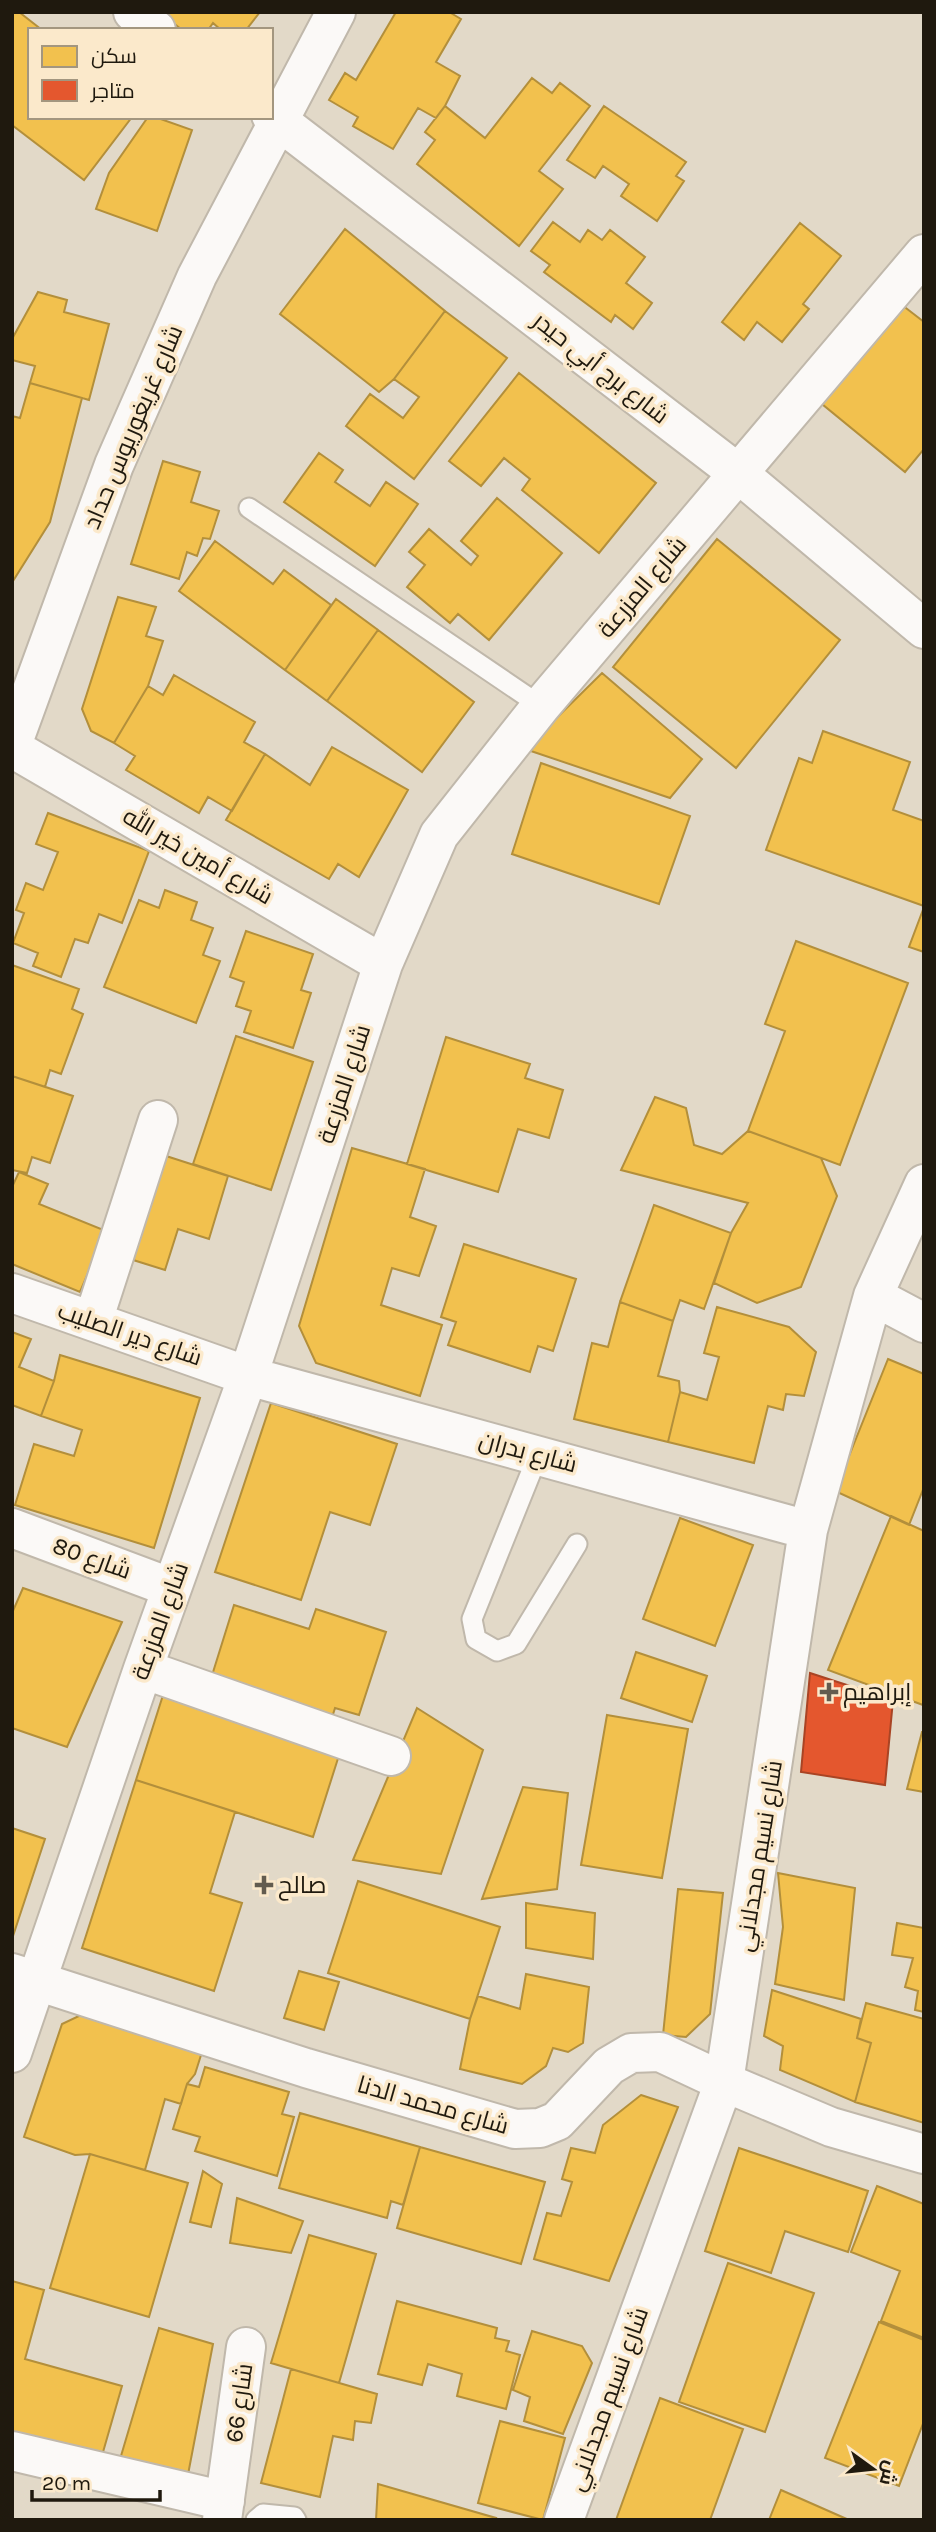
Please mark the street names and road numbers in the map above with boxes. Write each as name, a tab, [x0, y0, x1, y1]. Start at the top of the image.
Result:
street label: شارع برج أبي حيدر	[523, 303, 676, 434]
street label: شارع غريغوريوس حداد	[77, 321, 190, 534]
street label: شارع المزرعة	[592, 531, 694, 644]
street label: شارع أمين خير الله	[117, 800, 279, 912]
street label: شارع المزرعة	[312, 1021, 378, 1147]
street label: شارع دير الصليب	[54, 1296, 206, 1374]
street label: شارع بدران	[475, 1426, 580, 1480]
street label: شارع 80	[48, 1531, 135, 1587]
street label: شارع المزرعة	[126, 1558, 196, 1684]
street label: شارع نسيم مجدلاني	[730, 1758, 793, 1955]
street label: شارع محمد الدنا	[354, 2070, 512, 2142]
street label: شارع نسيم مجدلاني	[562, 2303, 659, 2496]
street label: شارع 66	[220, 2362, 260, 2445]

